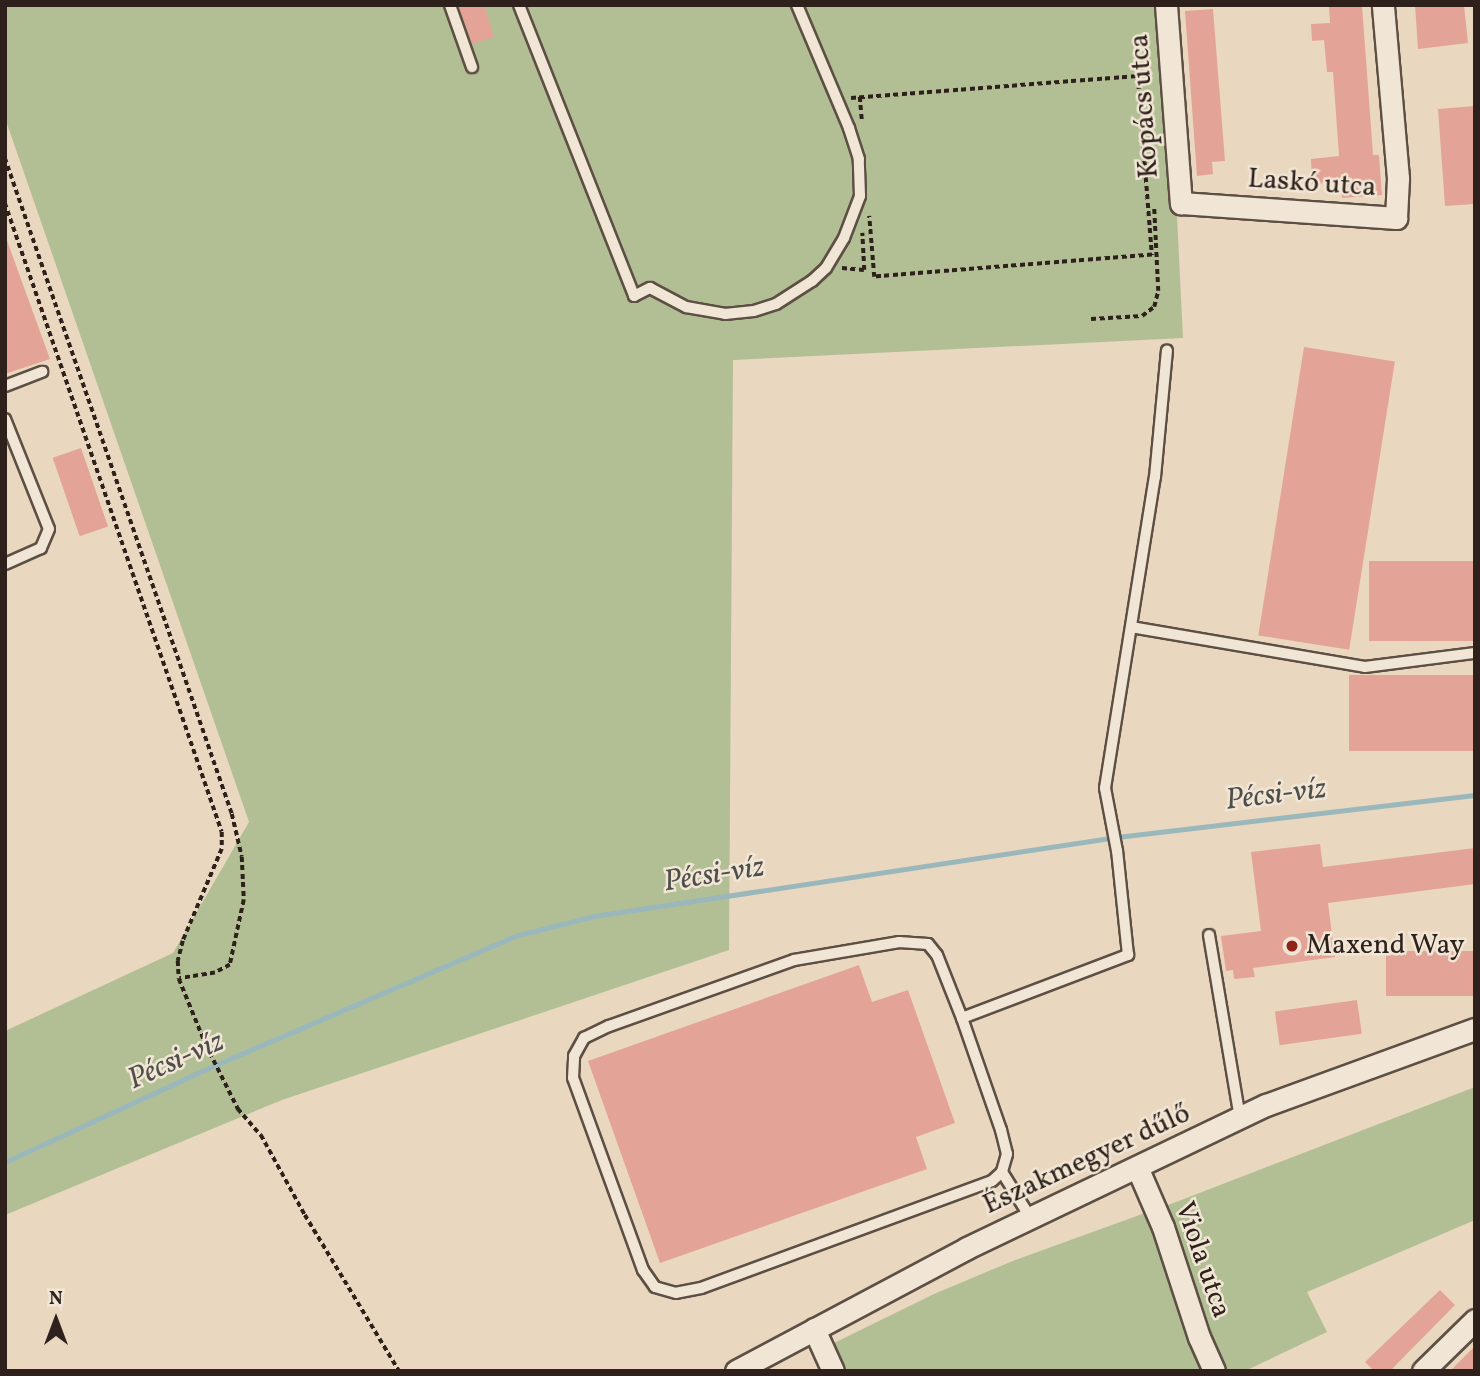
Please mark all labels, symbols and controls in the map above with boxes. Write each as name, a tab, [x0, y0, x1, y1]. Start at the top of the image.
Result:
street label: Kopács utca	[1123, 33, 1167, 179]
street label: Laskó utca	[1247, 163, 1377, 205]
water label: Pécsi-víz	[1224, 771, 1328, 819]
water label: Pécsi-víz	[661, 849, 767, 901]
place label: Maxend Way	[1306, 929, 1466, 963]
marker: Maxend Way	[1284, 938, 1300, 954]
water label: Pécsi-víz	[122, 1024, 230, 1098]
street label: Északmegyer dűlő	[978, 1097, 1196, 1223]
street label: Viola utca	[1166, 1198, 1238, 1322]
north arrow	[21, 1285, 91, 1355]
text: N	[49, 1286, 63, 1312]

